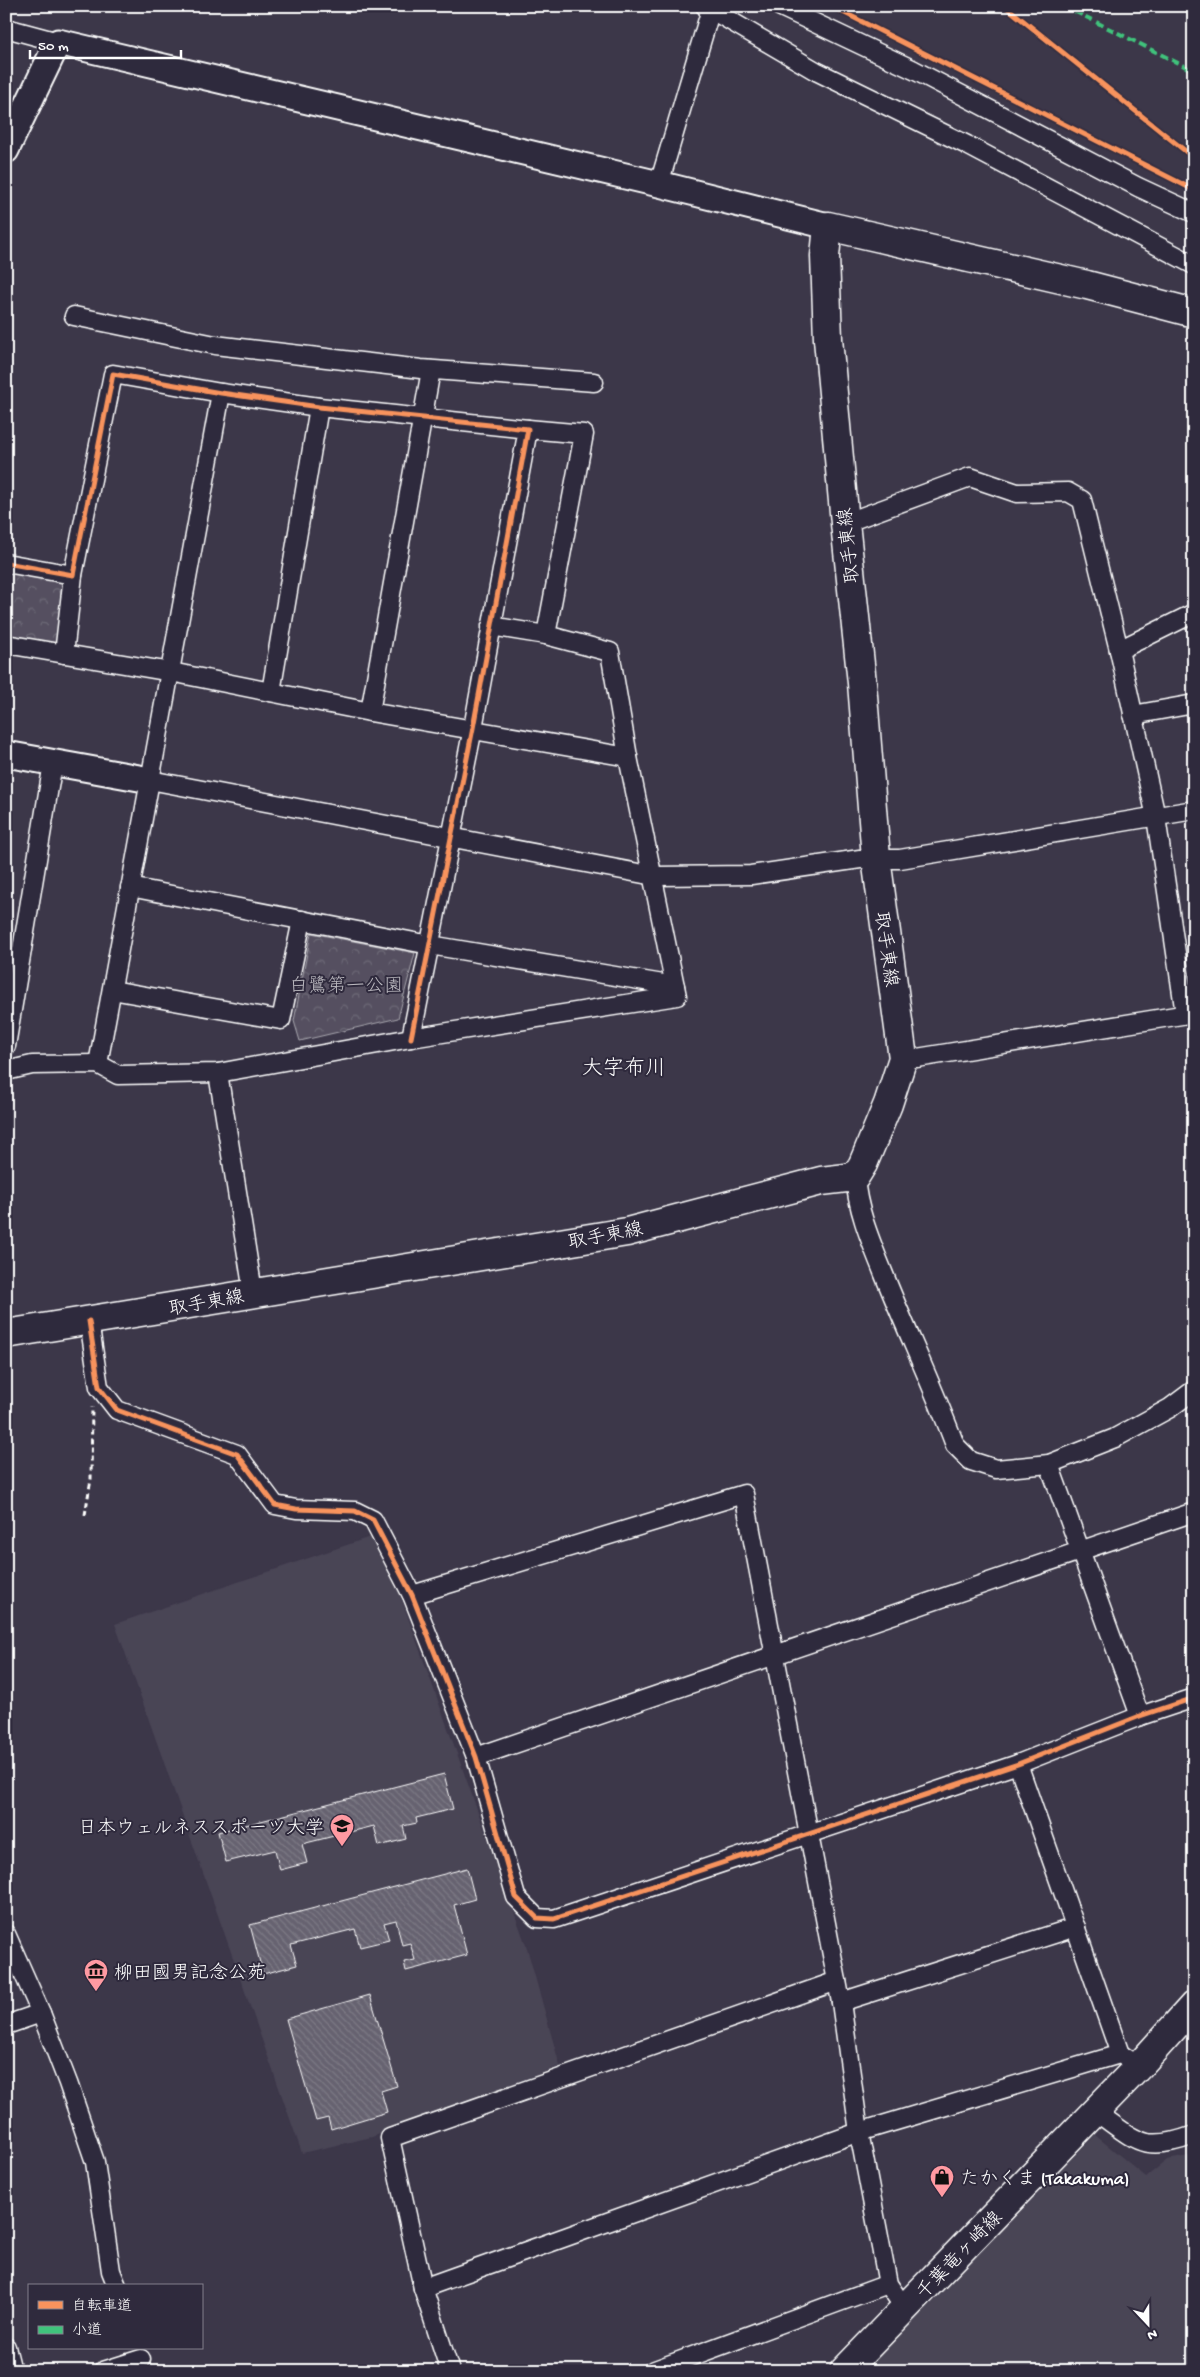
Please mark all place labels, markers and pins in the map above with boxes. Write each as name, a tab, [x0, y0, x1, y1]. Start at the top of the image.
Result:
school or university icon: 日本ウェルネススポーツ大学	[329, 1813, 355, 1847]
place label: 日本ウェルネススポーツ大学	[78, 1817, 324, 1841]
museum icon: 柳田國男記念公苑	[83, 1958, 109, 1992]
place label: 柳田國男記念公苑	[114, 1962, 266, 1986]
shop icon: たかくま (Takakuma)	[929, 2164, 955, 2198]
place label: たかくま (Takakuma)	[960, 2169, 1130, 2192]

